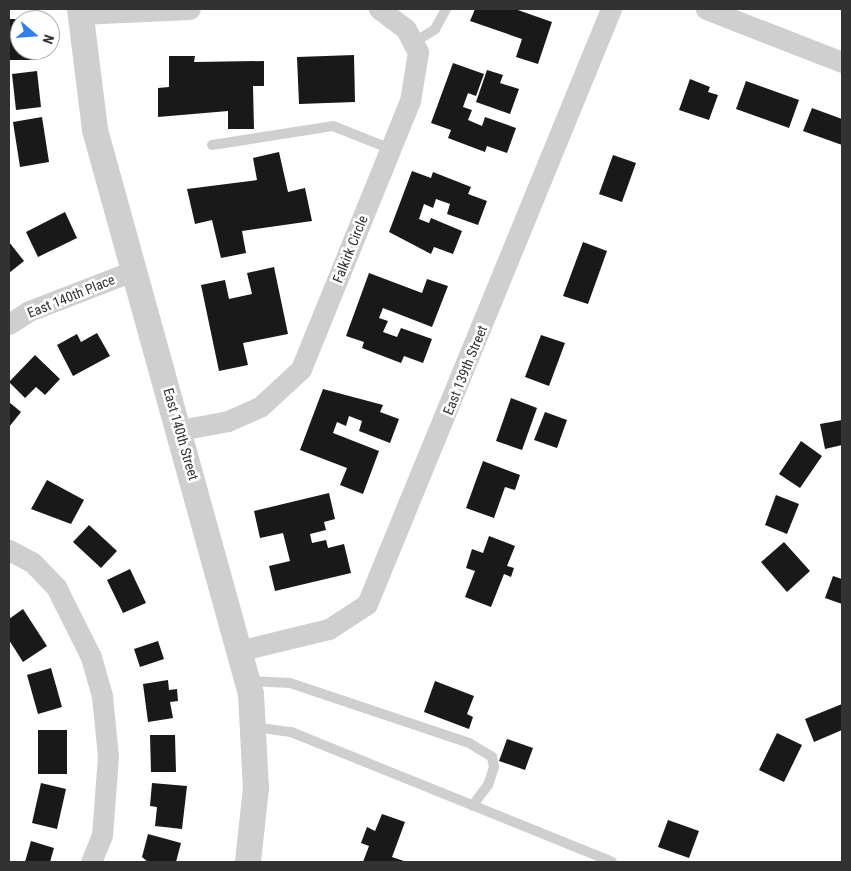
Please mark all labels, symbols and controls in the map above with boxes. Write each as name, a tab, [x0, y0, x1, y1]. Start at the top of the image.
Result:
north arrow	[10, 10, 60, 60]
text: N	[39, 33, 57, 46]
street label: Falkirk Circle	[329, 213, 371, 285]
street label: East 140th Place	[25, 271, 117, 321]
street label: East 139th Street	[439, 323, 491, 417]
street label: East 140th Street	[160, 386, 202, 482]

